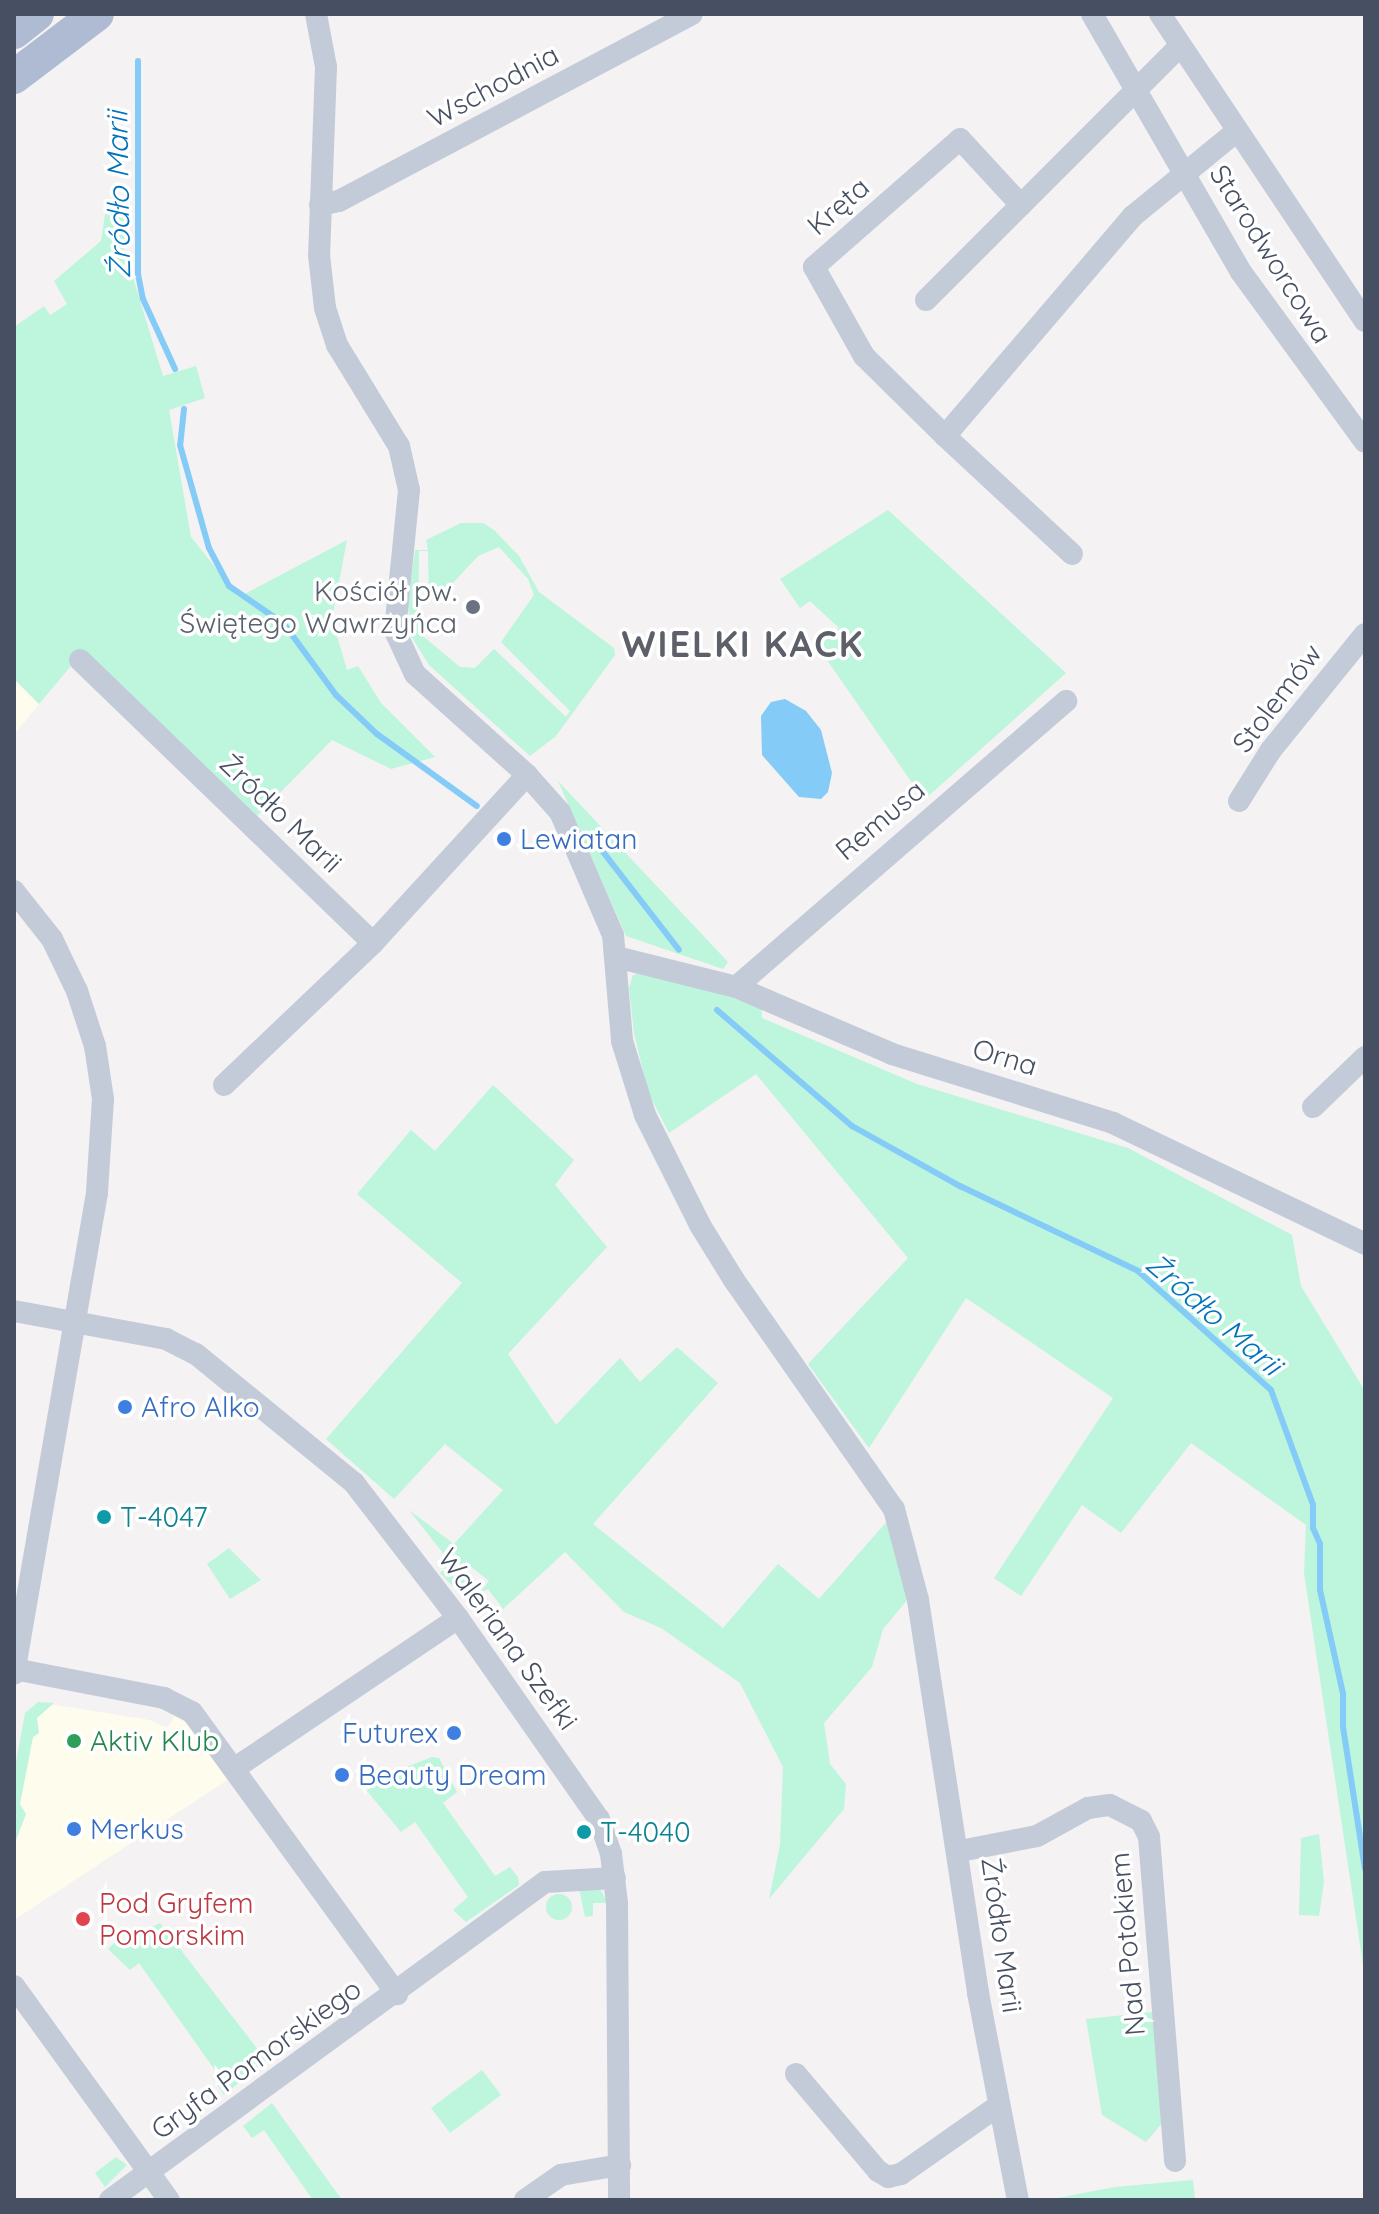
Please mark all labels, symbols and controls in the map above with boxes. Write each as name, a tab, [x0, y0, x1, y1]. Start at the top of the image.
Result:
street label: Wschodnia	[422, 37, 564, 135]
water label: Źródło Marii	[99, 111, 137, 279]
street label: Starodworcowa	[1203, 159, 1339, 349]
street label: Kręta	[800, 170, 876, 242]
place label: Kościół pw. Świętego Wawrzyńca	[179, 574, 457, 640]
marker: Kościół pw. Świętego Wawrzyńca	[464, 598, 482, 616]
district label: WIELKI KACK	[622, 622, 864, 666]
street label: Stolemów	[1225, 637, 1329, 759]
street label: Źródło Marii	[213, 747, 349, 879]
street label: Remusa	[829, 773, 931, 867]
place label: Lewiatan	[520, 822, 637, 856]
marker: Lewiatan	[495, 830, 513, 848]
street label: Orna	[969, 1031, 1041, 1083]
water label: Źródło Marii	[1139, 1245, 1289, 1383]
place label: Afro Alko	[141, 1390, 260, 1424]
marker: Afro Alko	[116, 1398, 134, 1416]
place label: T-4047	[120, 1500, 208, 1534]
marker: T-4047	[95, 1508, 113, 1526]
street label: Waleriana Szefki	[431, 1542, 585, 1736]
place label: Futurex	[342, 1716, 438, 1750]
place label: Aktiv Klub	[90, 1724, 219, 1758]
marker: Futurex	[445, 1724, 463, 1742]
marker: Aktiv Klub	[65, 1732, 83, 1750]
place label: Beauty Dream	[358, 1758, 547, 1792]
marker: Beauty Dream	[333, 1766, 351, 1784]
place label: Merkus	[90, 1812, 184, 1846]
place label: T-4040	[600, 1815, 691, 1849]
marker: Merkus	[65, 1820, 83, 1838]
marker: T-4040	[575, 1823, 593, 1841]
street label: Nad Potokiem	[1102, 1851, 1152, 2037]
street label: Źródło Marii	[974, 1855, 1030, 2015]
place label: Pod Gryfem Pomorskim	[99, 1886, 253, 1952]
marker: Pod Gryfem Pomorskim	[74, 1910, 92, 1928]
street label: Gryfa Pomorskiego	[145, 1972, 367, 2146]

